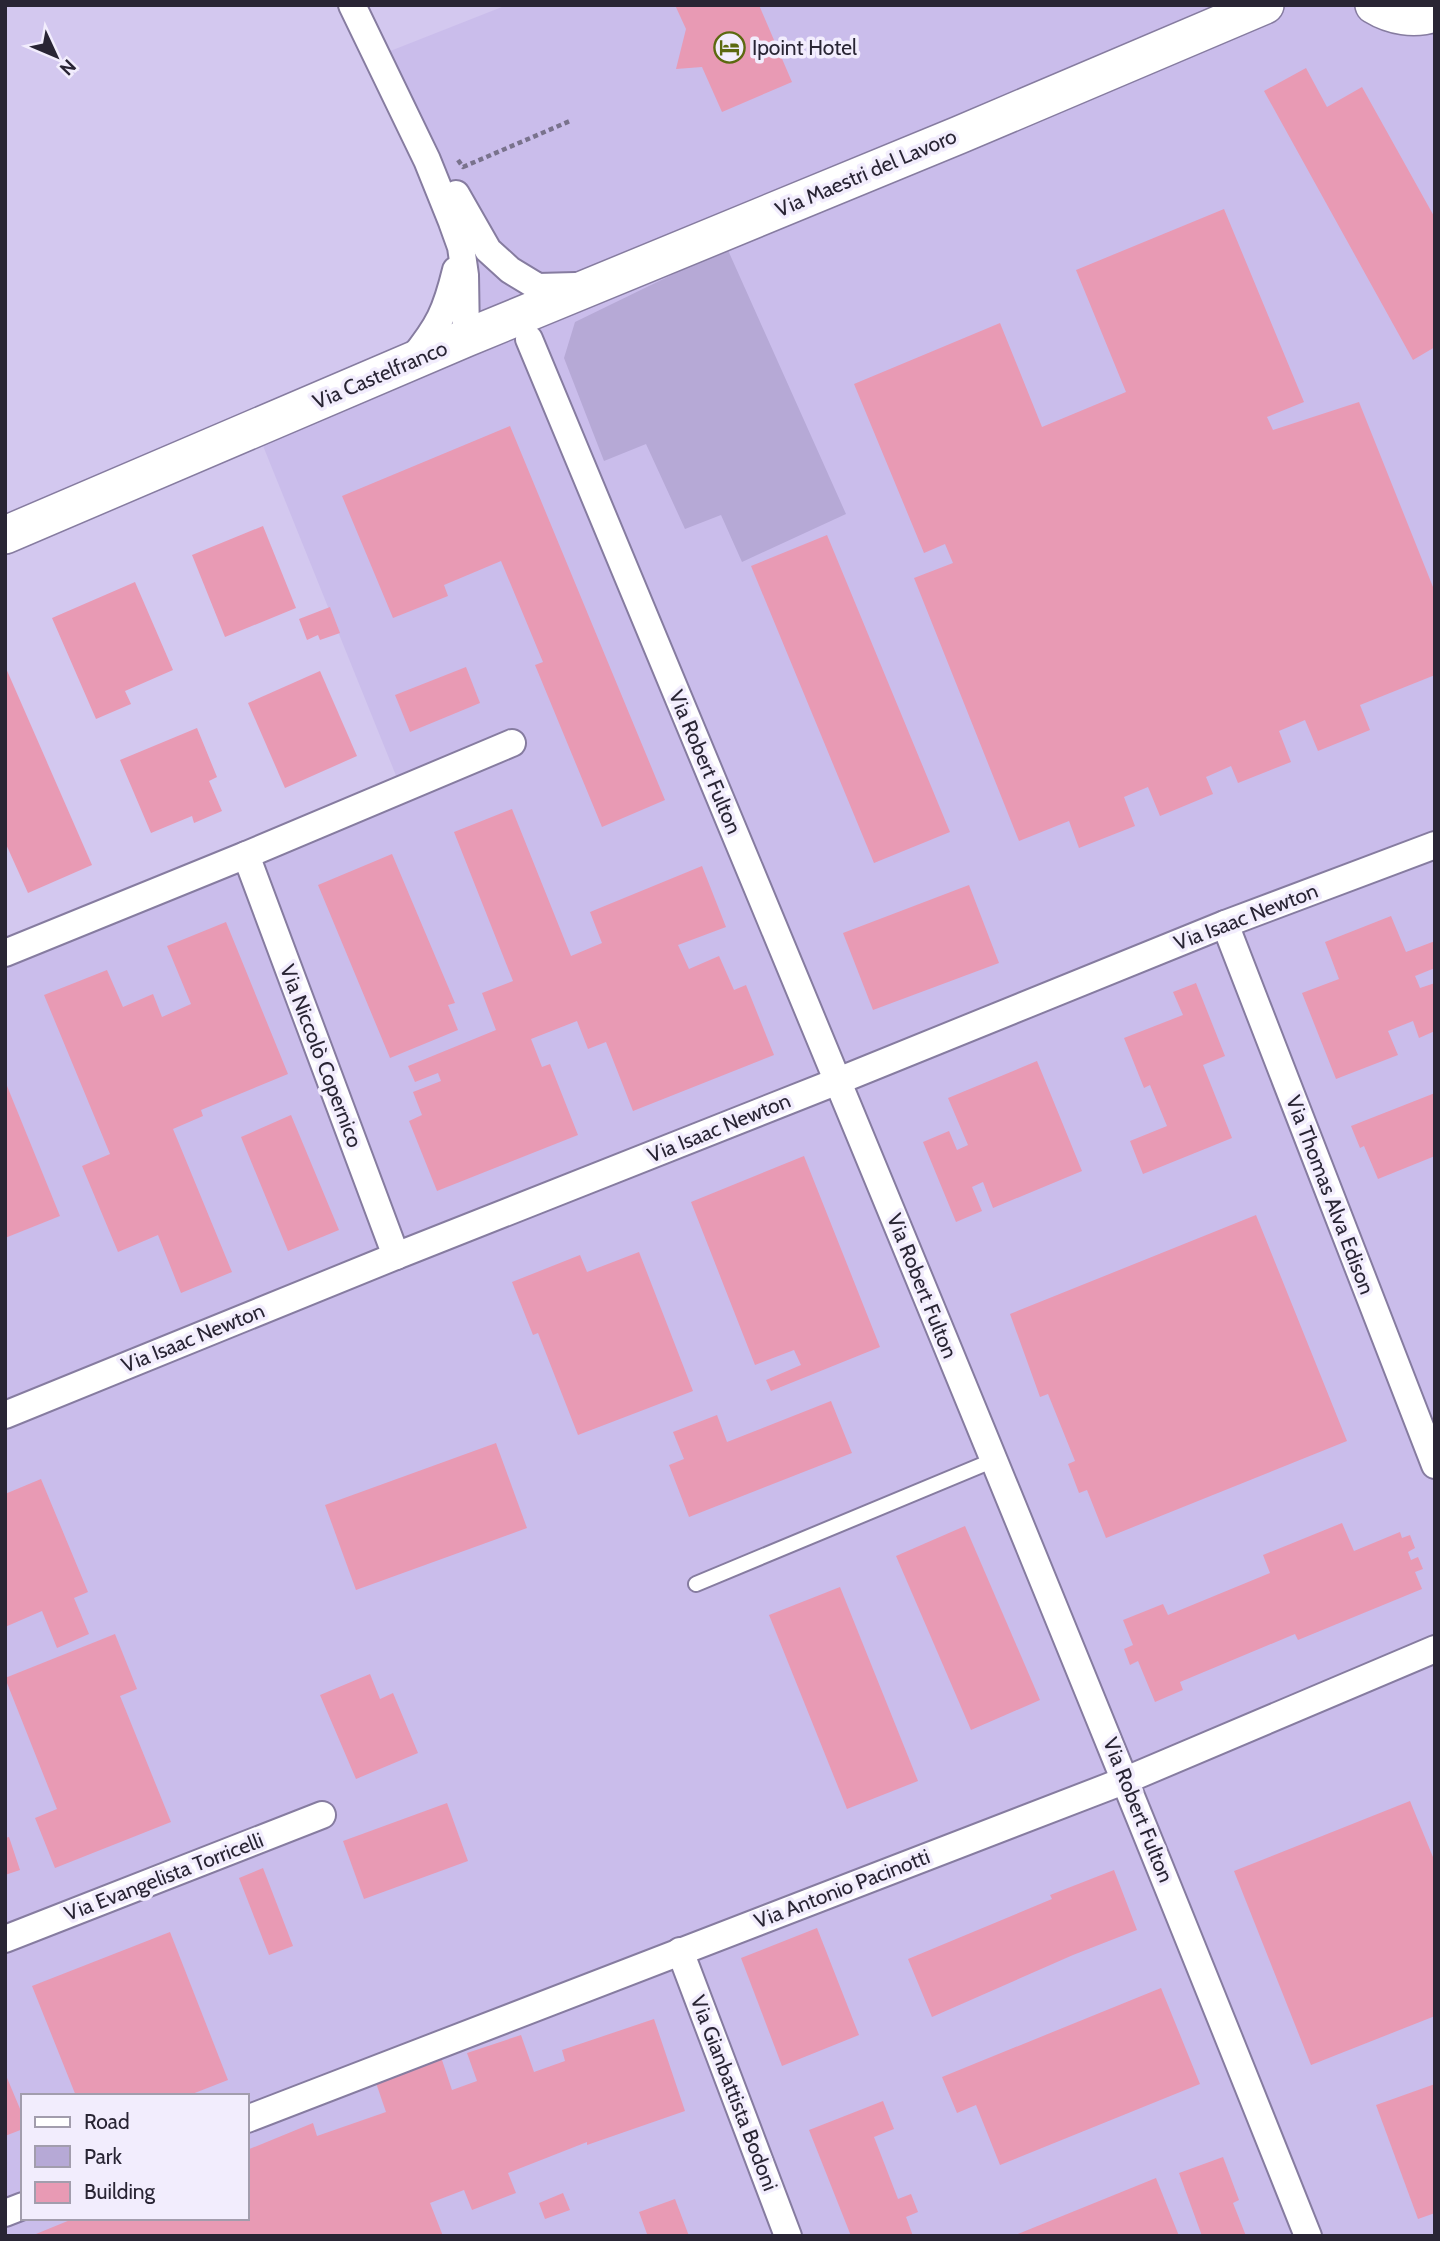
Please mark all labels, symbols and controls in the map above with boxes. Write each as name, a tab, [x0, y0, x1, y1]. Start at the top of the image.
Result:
north arrow	[21, 21, 91, 91]
hotel icon: Ipoint Hotel	[712, 31, 746, 65]
place label: Ipoint Hotel	[752, 35, 857, 60]
text: N	[55, 55, 81, 80]
street label: Via Maestri del Lavoro	[772, 123, 960, 222]
street label: Via Castelfranco	[309, 335, 451, 414]
street label: Via Robert Fulton	[664, 686, 747, 838]
street label: Via Isaac Newton	[1170, 878, 1321, 955]
street label: Via Niccolò Copernico	[275, 961, 368, 1151]
street label: Via Isaac Newton	[644, 1087, 794, 1168]
street label: Via Thomas Alva Edison	[1281, 1092, 1380, 1298]
street label: Via Robert Fulton	[882, 1210, 963, 1362]
street label: Via Isaac Newton	[118, 1297, 268, 1378]
street label: Via Robert Fulton	[1098, 1734, 1179, 1886]
street label: Via Evangelista Torricelli	[61, 1827, 267, 1926]
street label: Via Antonio Pacinotti	[750, 1844, 933, 1934]
street label: Via Gianbattista Bodoni	[686, 1992, 783, 2194]
legend	[21, 2094, 248, 2220]
text: Road	[84, 2109, 130, 2134]
text: Park	[84, 2144, 122, 2169]
text: Building	[84, 2179, 156, 2204]

